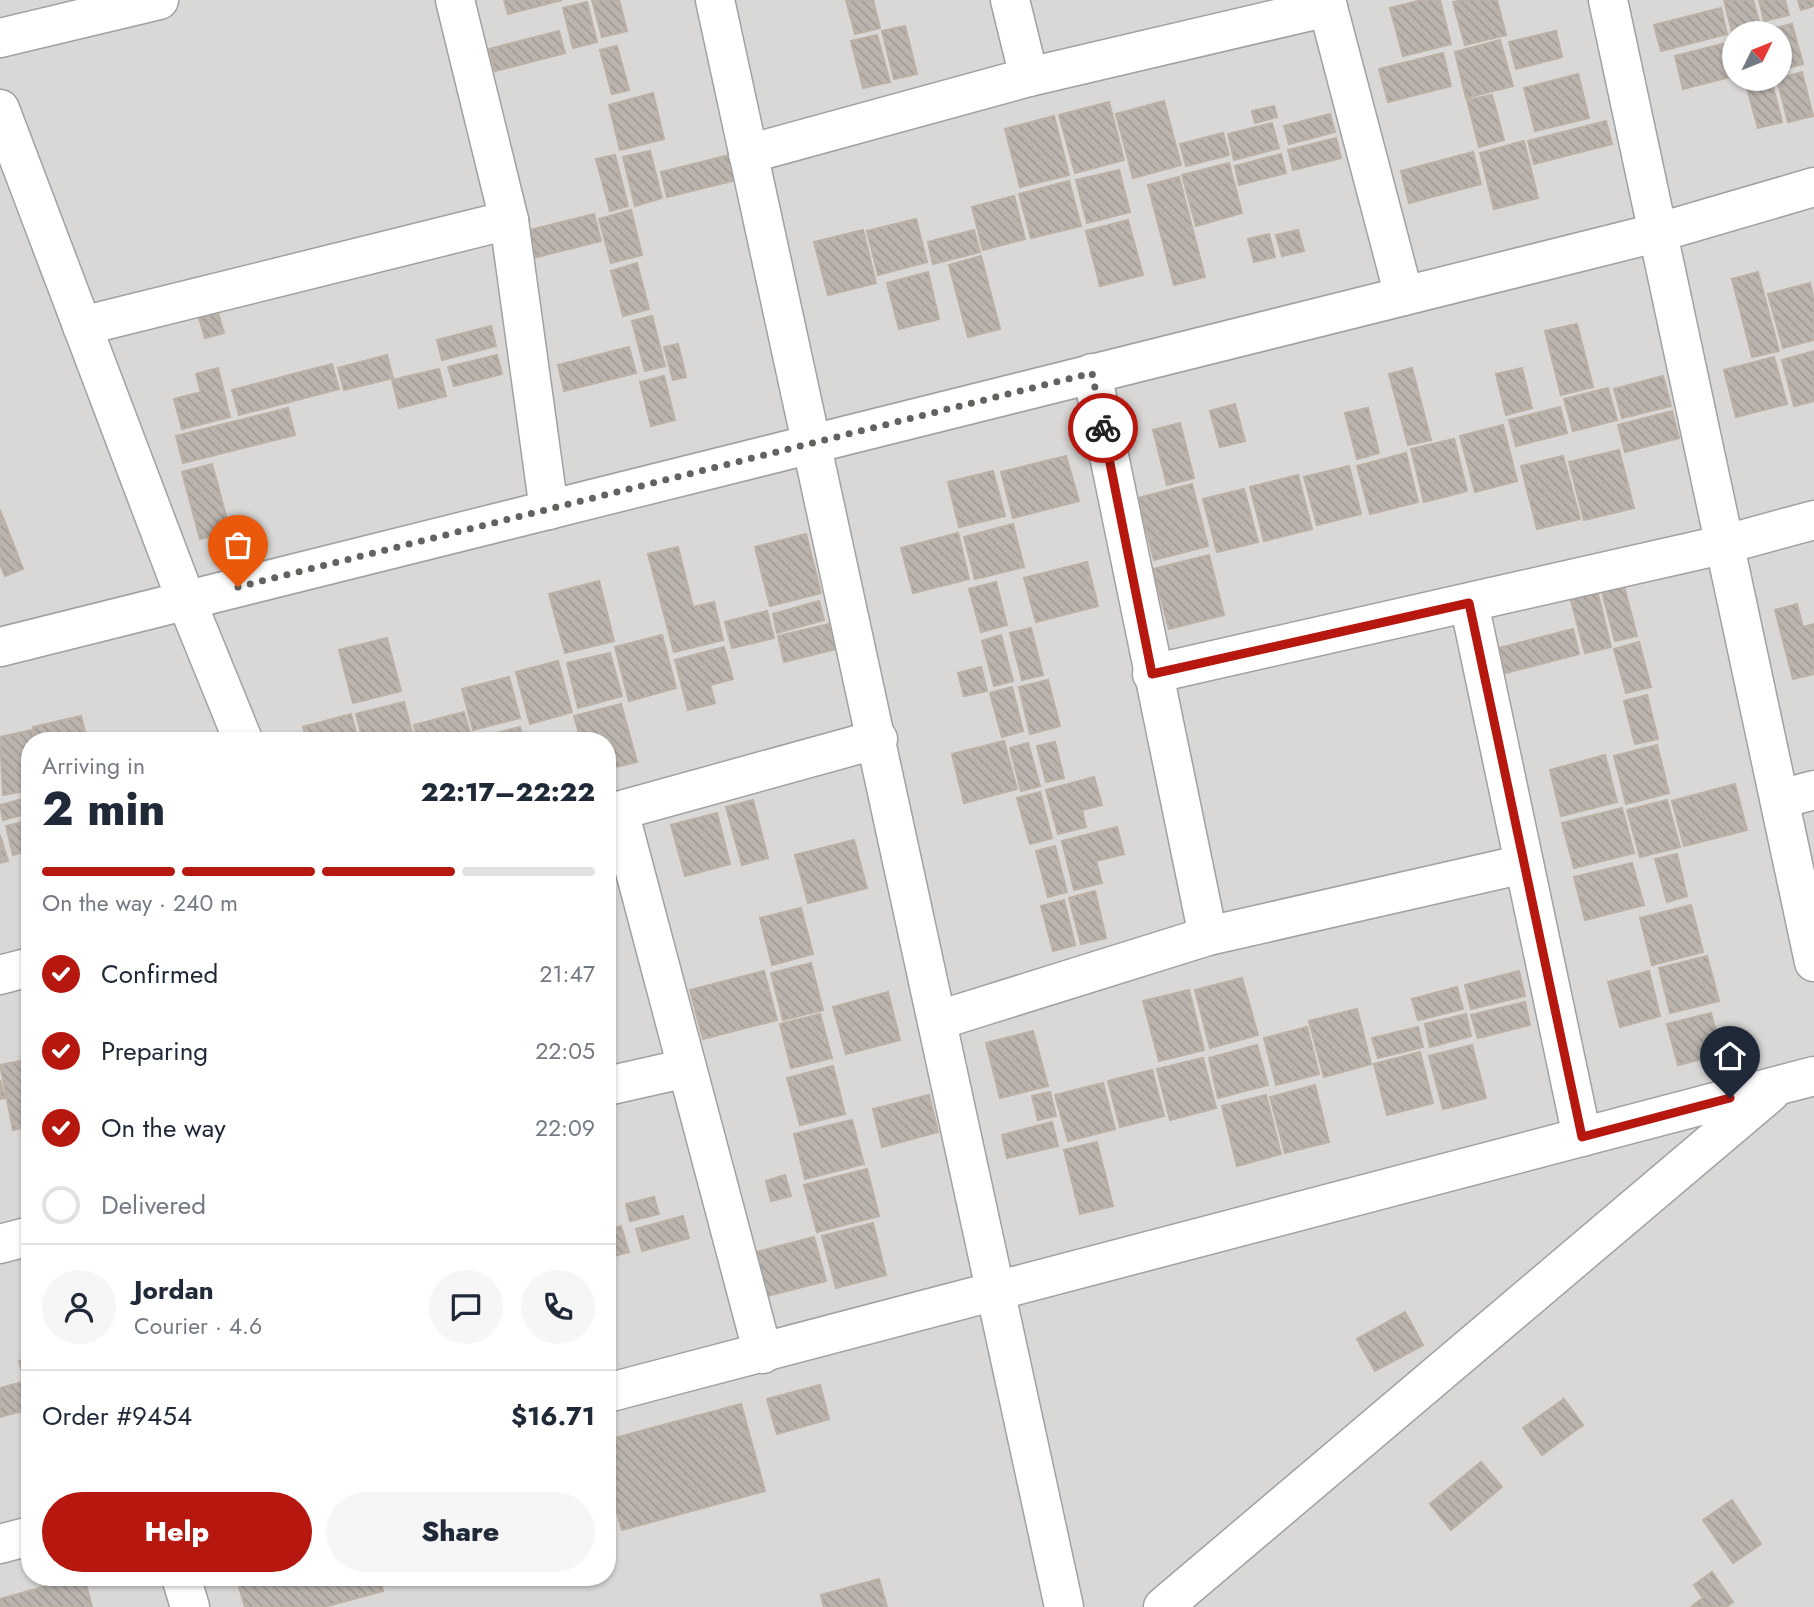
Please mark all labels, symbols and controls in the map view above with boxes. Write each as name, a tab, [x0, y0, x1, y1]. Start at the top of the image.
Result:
north arrow	[1722, 21, 1792, 91]
map controls	[1722, 21, 1792, 91]
courier	[1068, 393, 1138, 463]
icon: bike	[1084, 409, 1122, 447]
pin	[208, 515, 268, 587]
icon: bag	[219, 526, 257, 564]
text: Arriving in	[42, 749, 145, 783]
text: 22:17–22:22	[421, 773, 595, 811]
text: 2 min	[42, 776, 166, 842]
text: On the way · 240 m	[42, 886, 238, 920]
icon: check	[42, 955, 80, 993]
text: Confirmed	[101, 955, 218, 993]
text: 21:47	[539, 957, 595, 991]
pin	[1700, 1026, 1760, 1098]
icon: check	[42, 1032, 80, 1070]
text: Preparing	[101, 1032, 208, 1070]
text: 22:05	[535, 1034, 595, 1068]
icon: home	[1711, 1037, 1749, 1075]
icon: check	[42, 1109, 80, 1147]
text: On the way	[101, 1109, 226, 1147]
text: 22:09	[535, 1111, 595, 1145]
text: Delivered	[101, 1186, 206, 1224]
button: person	[42, 1270, 116, 1344]
button: chat	[429, 1270, 503, 1344]
button: phone	[521, 1270, 595, 1344]
text: Jordan	[134, 1271, 214, 1309]
text: Courier · 4.6	[134, 1309, 262, 1343]
text: Order #9454	[42, 1397, 192, 1435]
text: $16.71	[511, 1397, 595, 1435]
button: Help	[42, 1492, 312, 1572]
button: Share	[326, 1492, 595, 1572]

